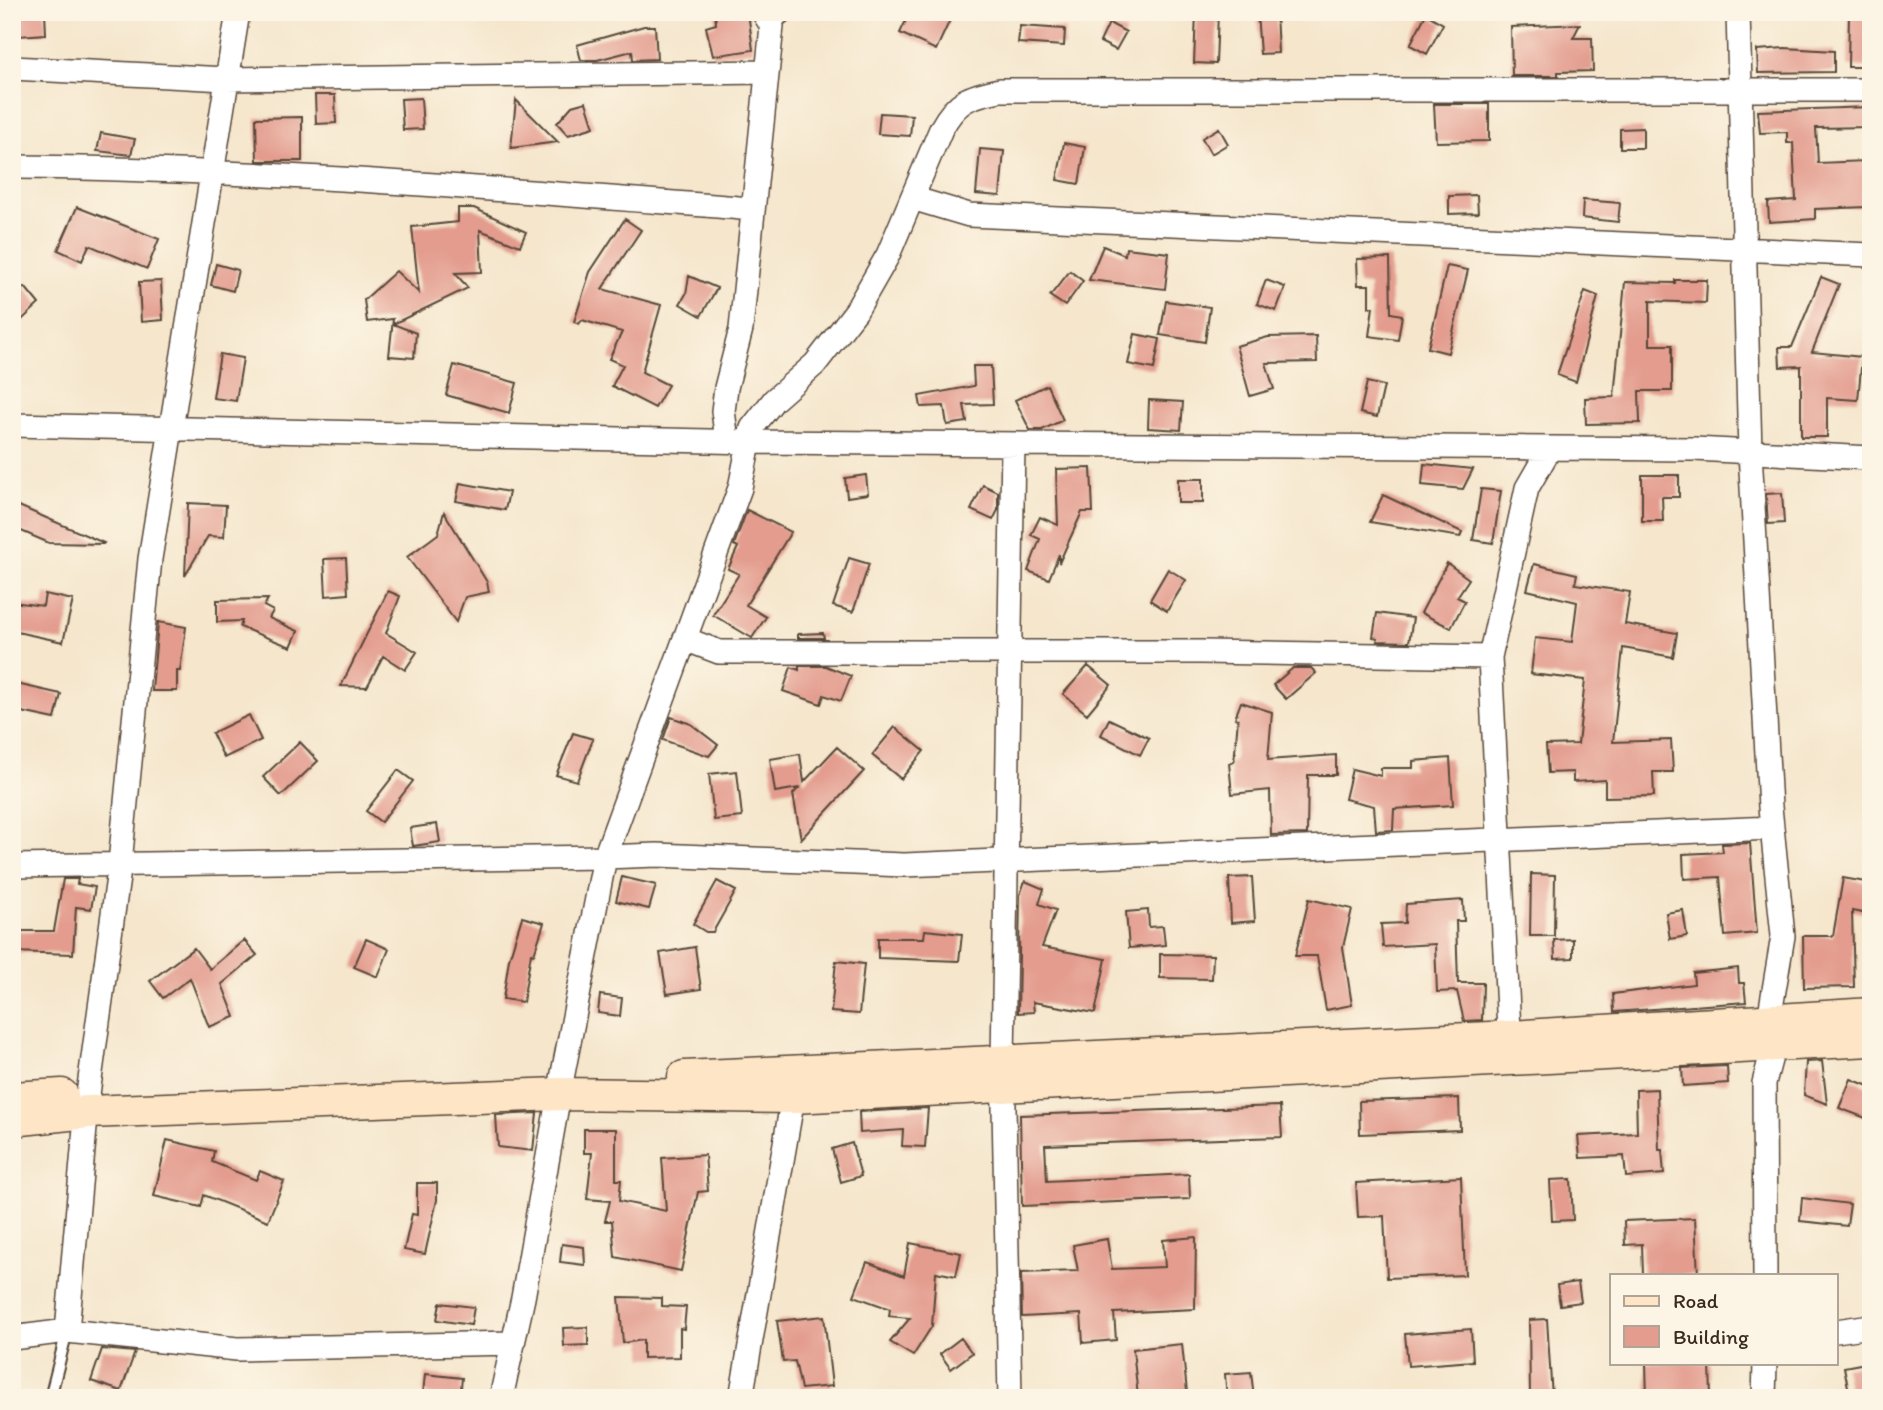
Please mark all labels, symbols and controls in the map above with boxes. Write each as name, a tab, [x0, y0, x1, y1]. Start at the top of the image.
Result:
legend	[1610, 1274, 1838, 1364]
text: Road	[1673, 1288, 1719, 1313]
text: Building	[1673, 1324, 1749, 1349]

